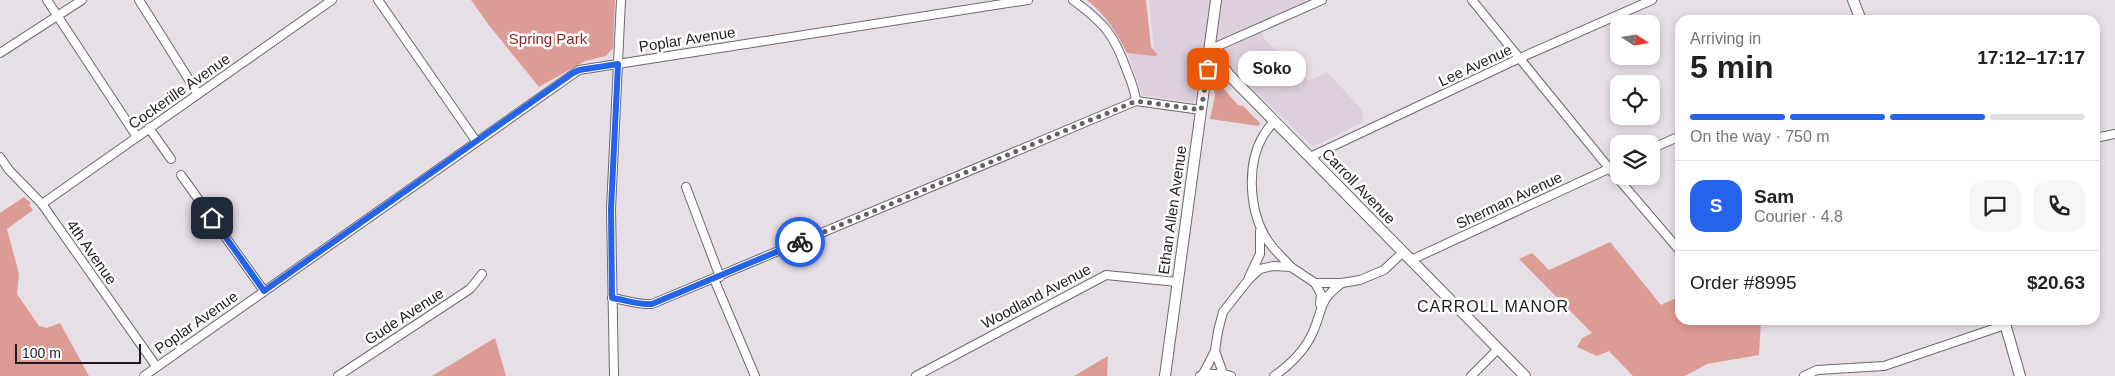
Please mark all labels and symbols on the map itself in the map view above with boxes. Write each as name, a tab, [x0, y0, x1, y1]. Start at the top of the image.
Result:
north arrow	[1610, 15, 1660, 65]
street label: Poplar Avenue	[638, 23, 736, 55]
park label: Spring Park	[509, 30, 588, 47]
street label: Lee Avenue	[1436, 41, 1514, 89]
pin	[1187, 48, 1229, 90]
street label: Cockerille Avenue	[125, 50, 233, 132]
callout: Soko	[1238, 52, 1306, 86]
street label: Ethan Allen Avenue	[1155, 145, 1189, 275]
street label: Carroll Avenue	[1319, 145, 1399, 227]
street label: Sherman Avenue	[1453, 168, 1565, 232]
pin	[191, 197, 233, 239]
street label: 4th Avenue	[64, 216, 120, 288]
courier	[775, 217, 825, 267]
street label: Woodland Avenue	[978, 260, 1094, 332]
street label: Gude Avenue	[361, 284, 447, 348]
street label: Poplar Avenue	[151, 287, 241, 357]
district label: CARROLL MANOR	[1417, 298, 1569, 315]
scale bar	[15, 341, 141, 364]

